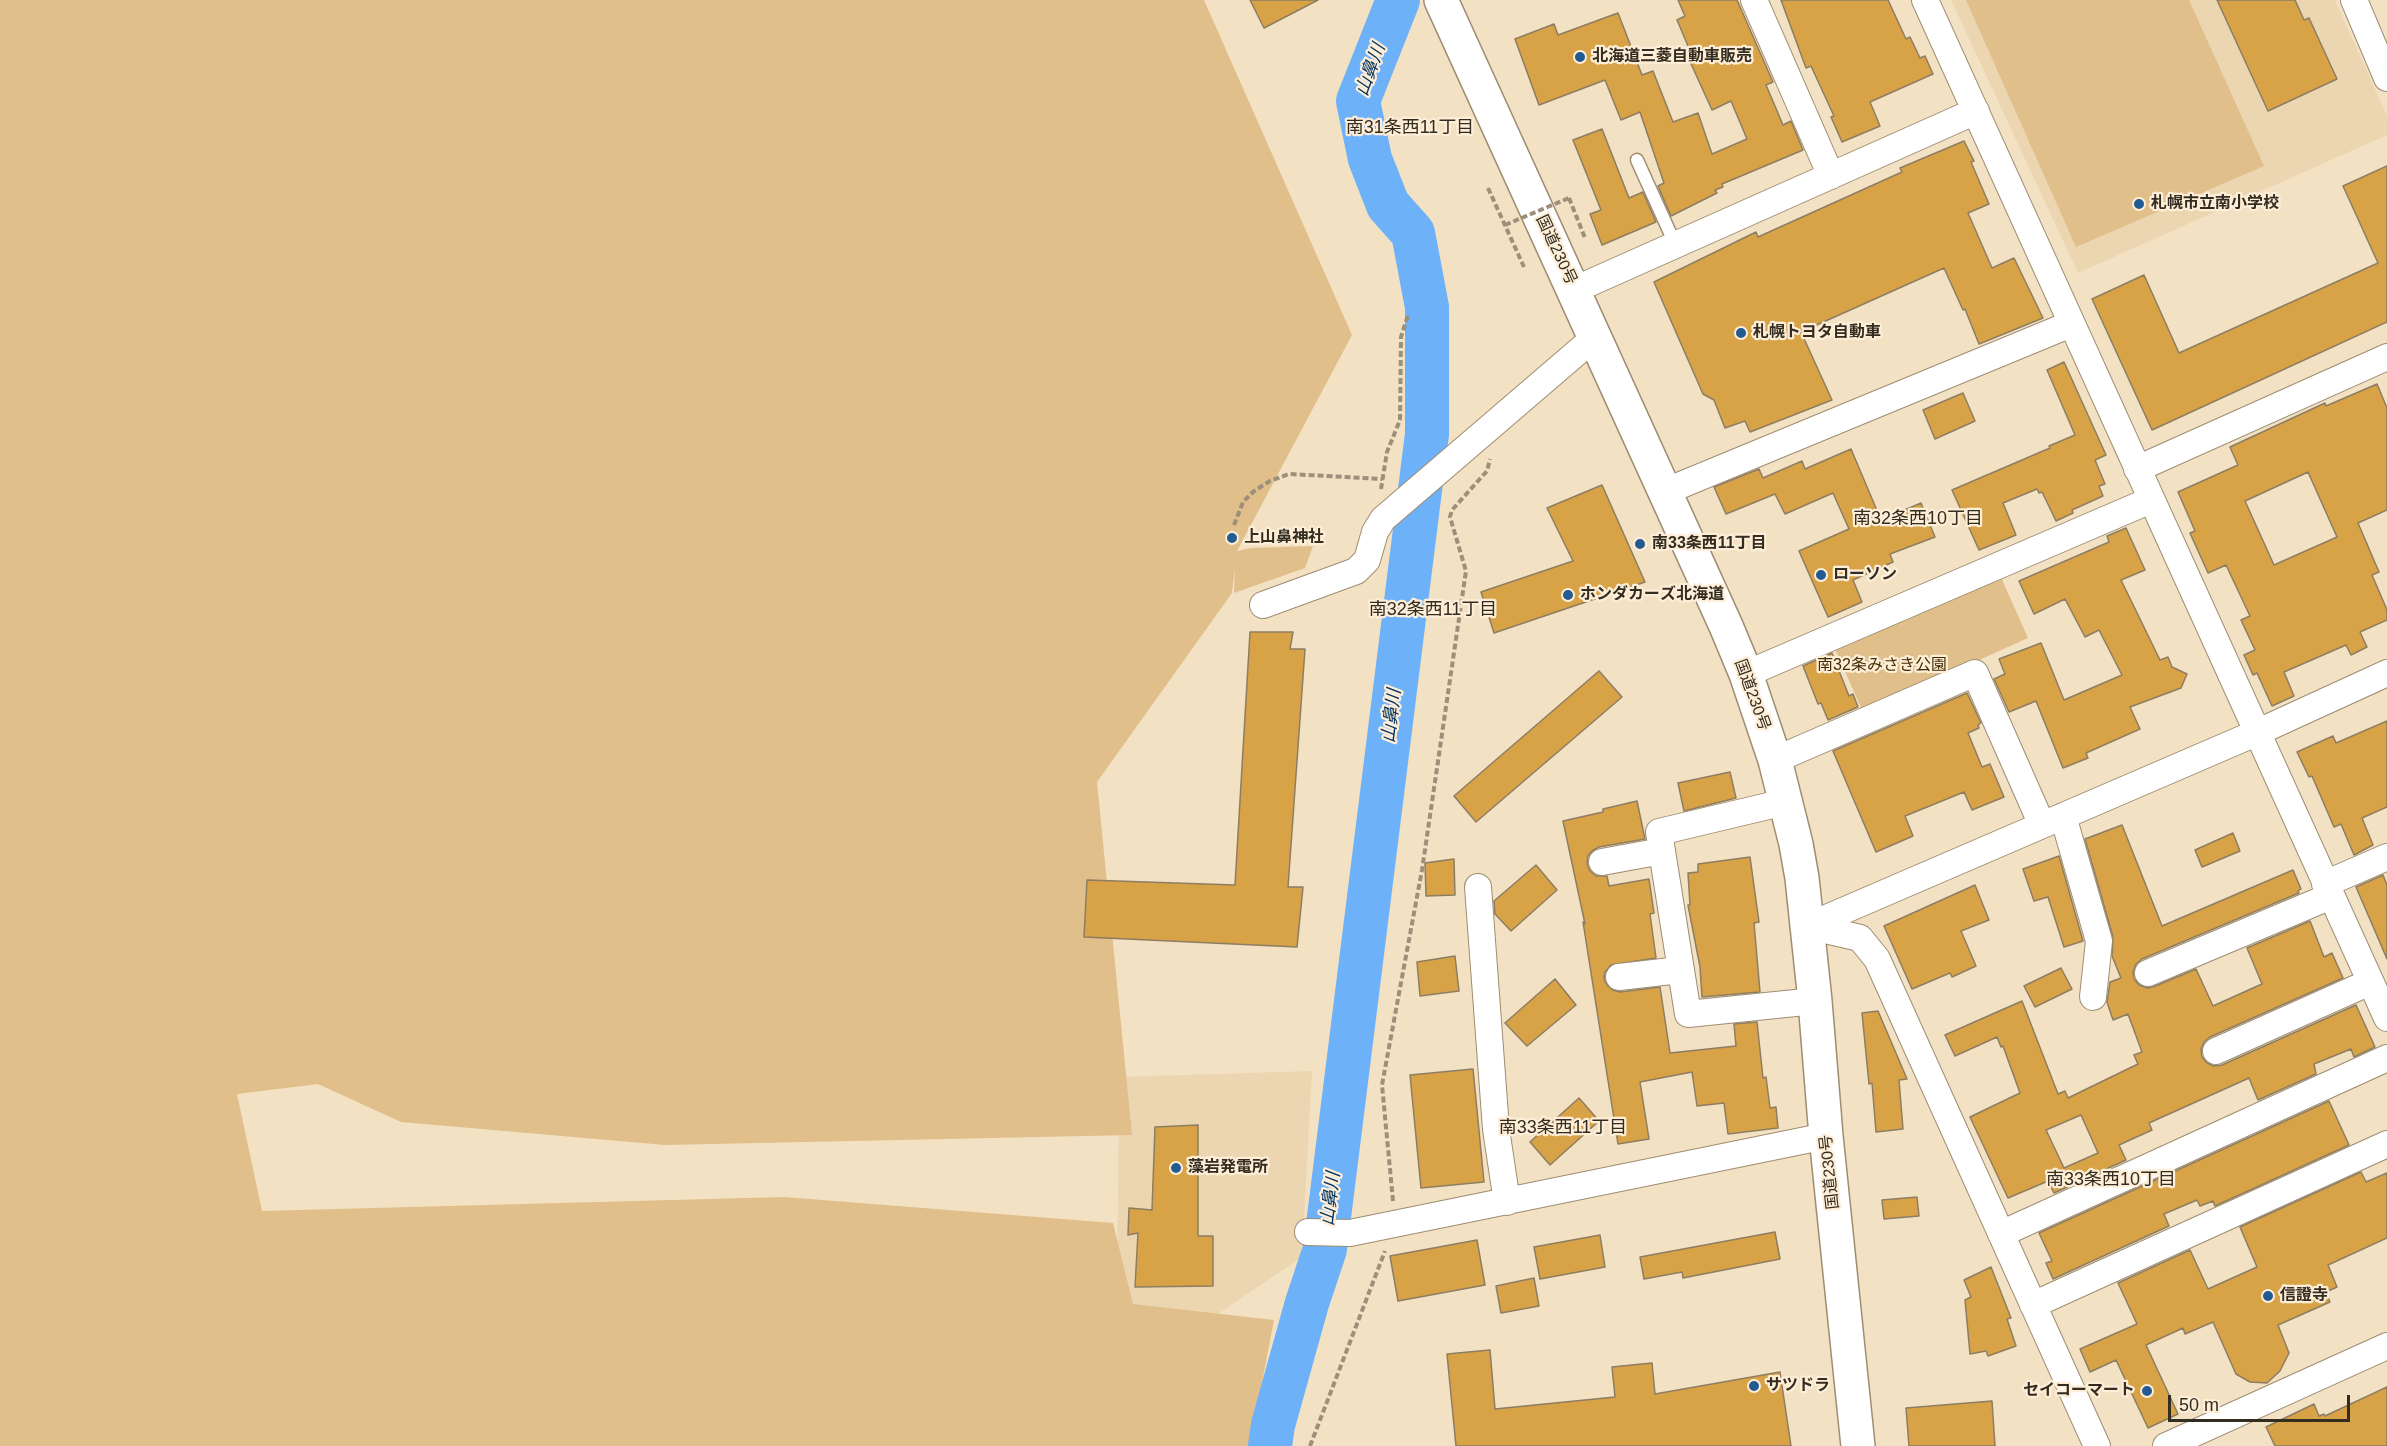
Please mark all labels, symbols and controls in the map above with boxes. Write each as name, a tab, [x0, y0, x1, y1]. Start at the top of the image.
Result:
water label: 山鼻川	[1352, 41, 1390, 99]
place label: 北海道三菱自動車販売	[1592, 47, 1752, 67]
marker: 北海道三菱自動車販売	[1573, 50, 1587, 64]
district label: 南31条西11丁目	[1346, 117, 1474, 139]
place label: 札幌市立南小学校	[2151, 194, 2279, 214]
marker: 札幌市立南小学校	[2132, 197, 2146, 211]
street label: 国道230号	[1532, 212, 1580, 288]
place label: 札幌トヨタ自動車	[1753, 323, 1881, 343]
marker: 札幌トヨタ自動車	[1734, 326, 1748, 340]
district label: 南32条西10丁目	[1853, 508, 1983, 530]
place label: 上山鼻神社	[1244, 528, 1324, 548]
marker: 上山鼻神社	[1225, 531, 1239, 545]
place label: 南33条西11丁目	[1652, 534, 1767, 554]
marker: 南33条西11丁目	[1633, 537, 1647, 551]
place label: ローソン	[1833, 565, 1897, 585]
marker: ローソン	[1814, 568, 1828, 582]
place label: ホンダカーズ北海道	[1580, 585, 1724, 605]
marker: ホンダカーズ北海道	[1561, 588, 1575, 602]
district label: 南32条西11丁目	[1369, 599, 1497, 621]
park label: 南32条みさき公園	[1817, 656, 1947, 676]
street label: 国道230号	[1730, 657, 1774, 733]
water label: 山鼻川	[1378, 688, 1406, 744]
district label: 南33条西11丁目	[1499, 1117, 1627, 1139]
street label: 国道230号	[1817, 1134, 1843, 1210]
place label: 藻岩発電所	[1188, 1158, 1268, 1178]
marker: 藻岩発電所	[1169, 1161, 1183, 1175]
district label: 南33条西10丁目	[2046, 1169, 2176, 1191]
water label: 山鼻川	[1317, 1171, 1345, 1227]
place label: 信證寺	[2280, 1286, 2328, 1306]
marker: 信證寺	[2261, 1289, 2275, 1303]
place label: サツドラ	[1766, 1376, 1830, 1396]
marker: サツドラ	[1747, 1379, 1761, 1393]
place label: セイコーマート	[2023, 1381, 2135, 1401]
scale bar	[2171, 1383, 2352, 1421]
marker: セイコーマート	[2140, 1384, 2154, 1398]
text: 50 m	[2179, 1395, 2219, 1415]

